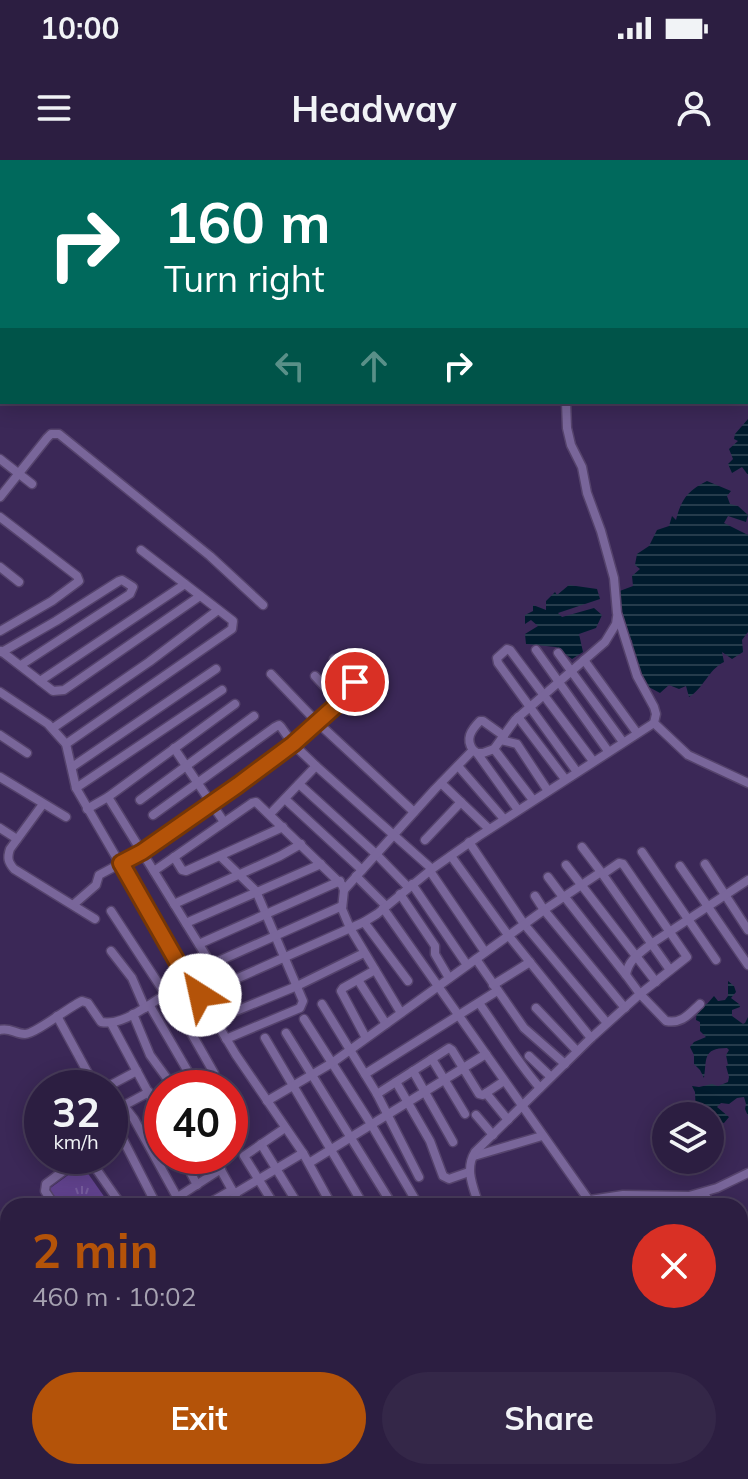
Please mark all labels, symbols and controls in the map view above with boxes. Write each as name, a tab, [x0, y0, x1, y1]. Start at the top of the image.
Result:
text: 10:00	[40, 9, 119, 47]
icon: menu	[32, 86, 76, 130]
text: Headway	[291, 86, 457, 131]
icon: person	[672, 86, 716, 130]
text: 160 m	[164, 187, 331, 257]
icon: right	[32, 192, 136, 296]
text: Turn right	[164, 256, 325, 301]
icon: left	[268, 344, 312, 388]
icon: ahead	[352, 344, 396, 388]
icon: right	[436, 344, 480, 388]
pin	[321, 648, 389, 716]
icon: arrive	[333, 660, 377, 704]
position arrow	[158, 953, 242, 1037]
speed limit sign: 40	[144, 1070, 248, 1174]
text: 32	[52, 1087, 100, 1137]
map controls	[652, 1102, 724, 1174]
button: layers	[652, 1102, 724, 1174]
text: km/h	[53, 1129, 99, 1154]
text: 2 min	[32, 1220, 159, 1280]
button: close	[632, 1224, 716, 1308]
text: 460 m · 10:02	[32, 1280, 196, 1313]
button: Exit	[32, 1372, 366, 1464]
button: Share	[382, 1372, 716, 1464]

